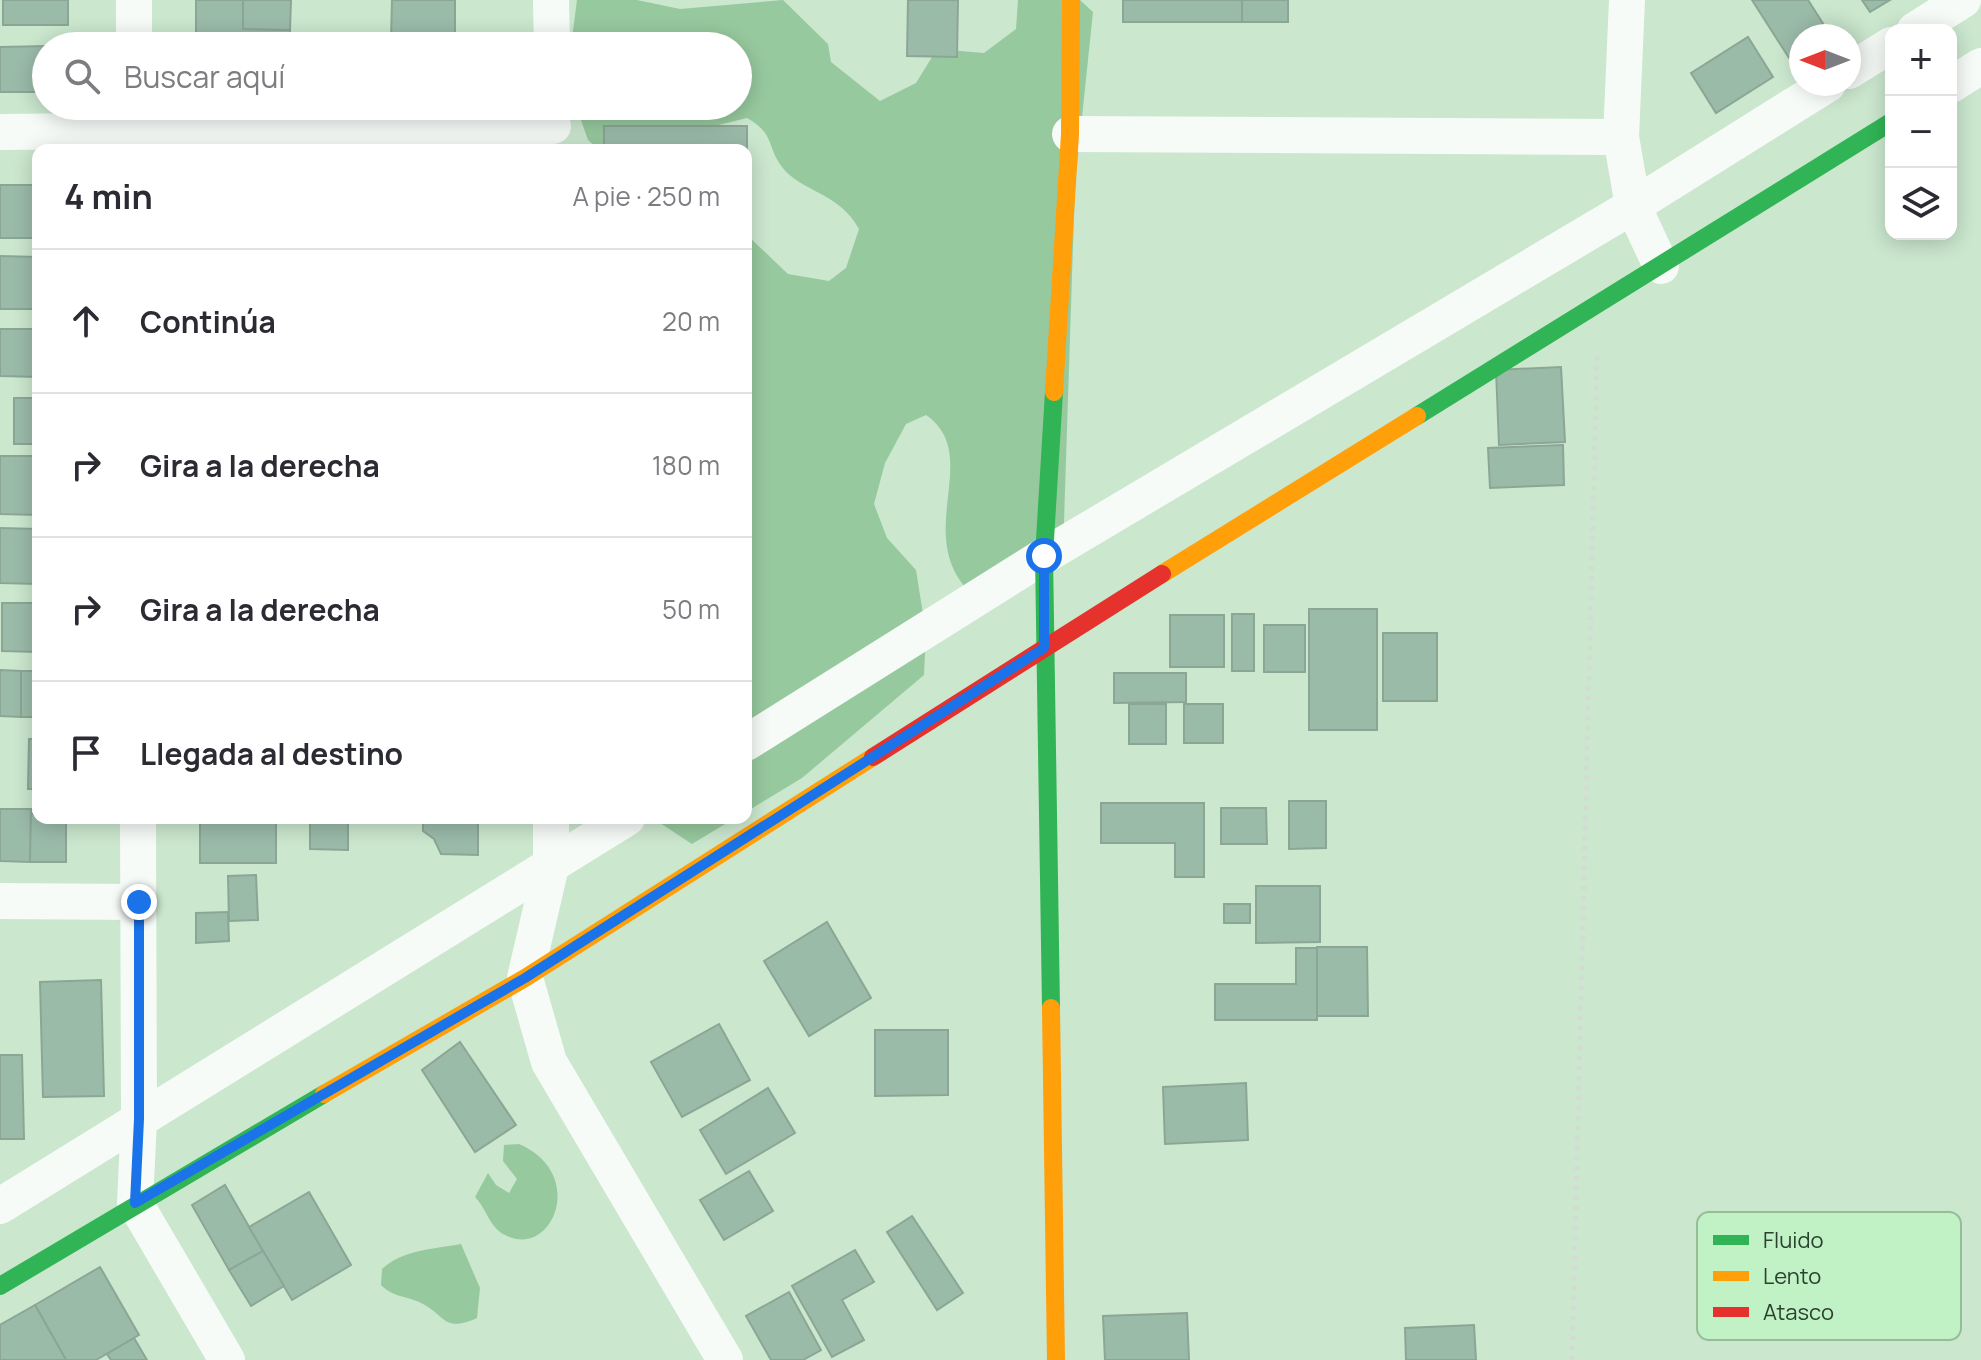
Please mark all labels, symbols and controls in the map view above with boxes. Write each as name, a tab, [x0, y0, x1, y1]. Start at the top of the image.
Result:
north arrow	[1789, 24, 1861, 96]
map controls	[1885, 24, 1957, 240]
button: +	[1885, 24, 1957, 96]
search box	[32, 32, 752, 120]
icon: search	[60, 54, 104, 98]
text: Buscar aquí	[124, 56, 285, 97]
button: −	[1885, 96, 1957, 168]
button: layers	[1885, 168, 1957, 240]
text: 4 min	[64, 173, 153, 219]
text: A pie · 250 m	[572, 178, 720, 214]
icon: ahead	[64, 299, 108, 343]
text: Continúa	[140, 301, 276, 342]
text: 20 m	[662, 303, 720, 339]
icon: right	[64, 443, 108, 487]
text: Gira a la derecha	[140, 445, 380, 486]
text: 180 m	[652, 447, 720, 483]
route start	[1026, 538, 1062, 574]
icon: right	[64, 587, 108, 631]
text: Gira a la derecha	[140, 589, 380, 630]
text: 50 m	[662, 591, 720, 627]
icon: arrive	[64, 731, 108, 775]
text: Llegada al destino	[140, 733, 403, 774]
route end	[121, 884, 157, 920]
legend	[1697, 1212, 1961, 1340]
text: Fluido	[1763, 1225, 1823, 1255]
text: Lento	[1763, 1261, 1821, 1291]
text: Atasco	[1763, 1297, 1834, 1327]

